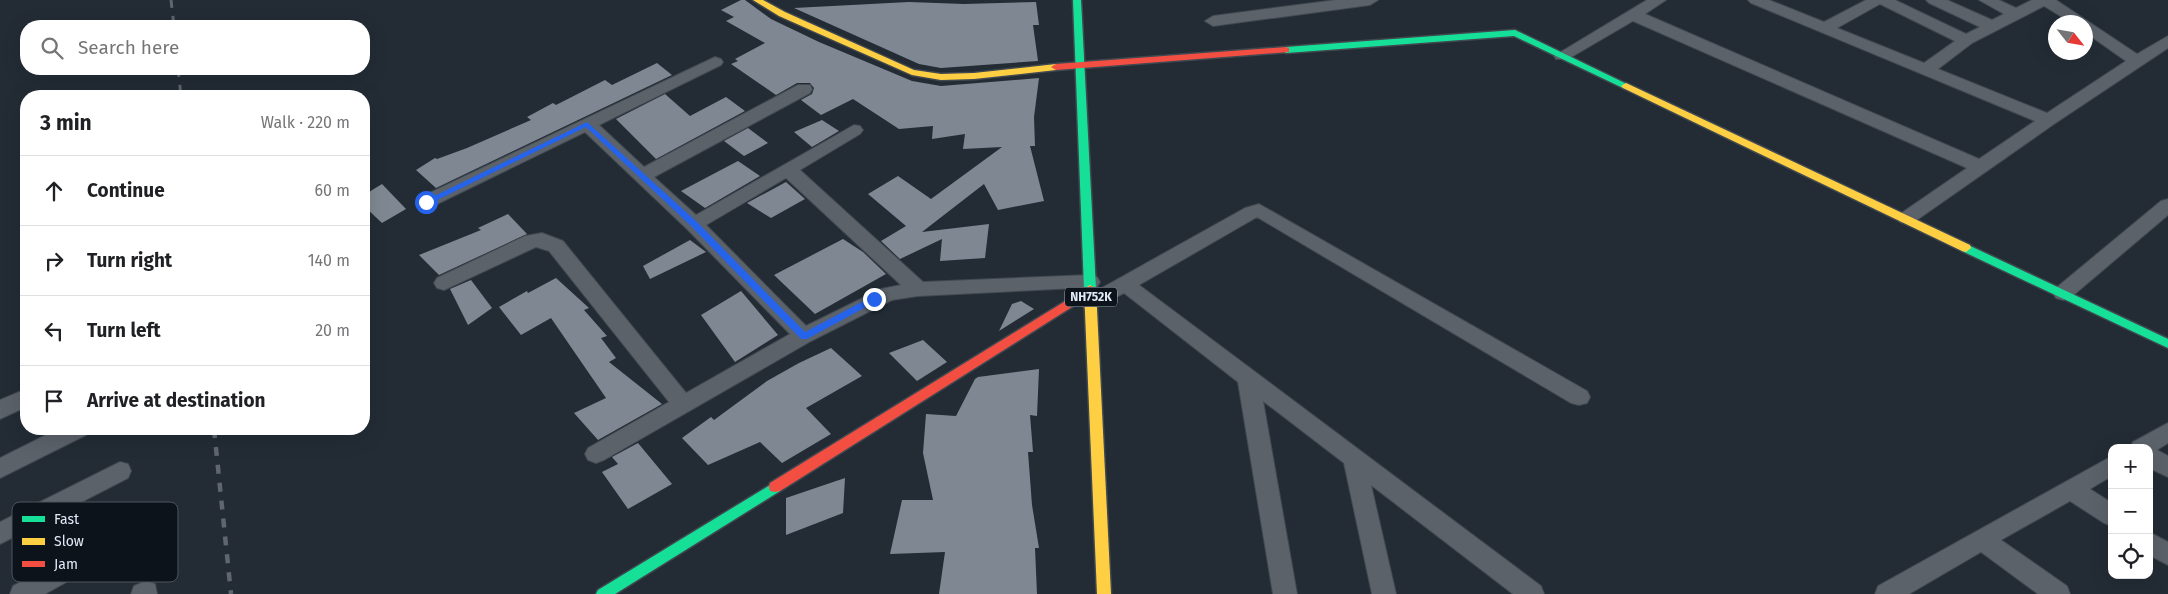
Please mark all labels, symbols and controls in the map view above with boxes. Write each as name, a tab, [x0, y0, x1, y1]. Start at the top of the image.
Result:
north arrow	[2048, 15, 2093, 60]
search box	[20, 20, 370, 75]
icon: search	[38, 34, 66, 62]
text: Search here	[78, 36, 179, 59]
text: 3 min	[40, 110, 92, 136]
text: Walk · 220 m	[261, 113, 350, 132]
icon: ahead	[40, 177, 68, 205]
text: Continue	[87, 179, 165, 202]
text: 60 m	[315, 181, 350, 200]
route start	[415, 191, 438, 214]
icon: right	[40, 247, 68, 275]
text: Turn right	[87, 249, 172, 272]
text: 140 m	[308, 251, 350, 270]
route end	[863, 288, 886, 311]
road number: NH752K	[1065, 288, 1117, 306]
icon: left	[40, 317, 68, 345]
text: Turn left	[87, 319, 161, 342]
text: 20 m	[315, 321, 350, 340]
icon: arrive	[40, 387, 68, 415]
text: Arrive at destination	[87, 389, 266, 412]
map controls	[2108, 444, 2153, 579]
button: +	[2108, 444, 2153, 489]
button: −	[2108, 489, 2153, 534]
legend	[12, 502, 178, 582]
text: Fast	[54, 511, 80, 528]
text: Slow	[54, 533, 84, 550]
button: locate	[2108, 534, 2153, 579]
text: Jam	[54, 556, 78, 573]

